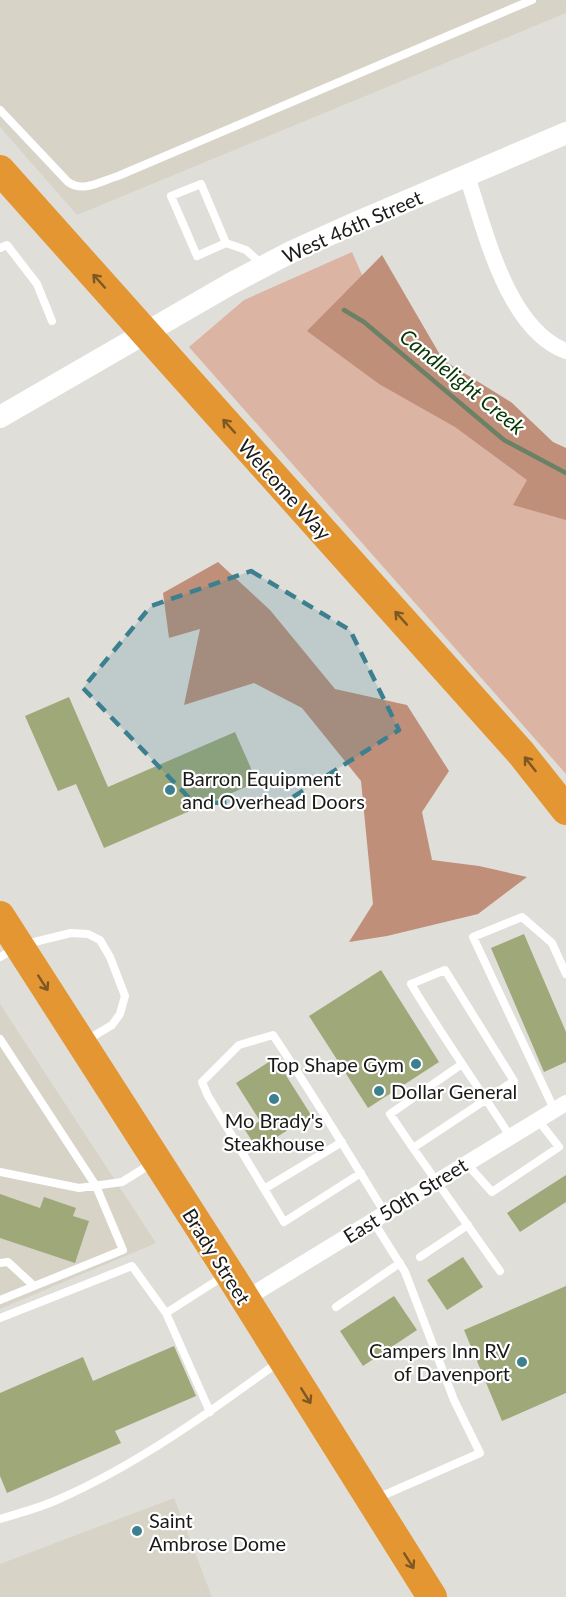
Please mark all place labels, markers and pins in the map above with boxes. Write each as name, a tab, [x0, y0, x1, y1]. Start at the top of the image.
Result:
place label: Barron Equipment and Overhead Doors	[182, 766, 365, 813]
marker: Barron Equipment and Overhead Doors	[163, 783, 177, 797]
place label: Top Shape Gym	[267, 1052, 404, 1076]
marker: Top Shape Gym	[409, 1057, 423, 1071]
place label: Dollar General	[391, 1079, 517, 1103]
marker: Dollar General	[372, 1084, 386, 1098]
marker: Mo Brady's Steakhouse	[267, 1092, 281, 1106]
place label: Mo Brady's Steakhouse	[223, 1108, 325, 1155]
place label: Campers Inn RV of Davenport	[369, 1338, 510, 1385]
marker: Campers Inn RV of Davenport	[515, 1355, 529, 1369]
place label: Saint Ambrose Dome	[149, 1508, 286, 1555]
marker: Saint Ambrose Dome	[130, 1524, 144, 1538]

